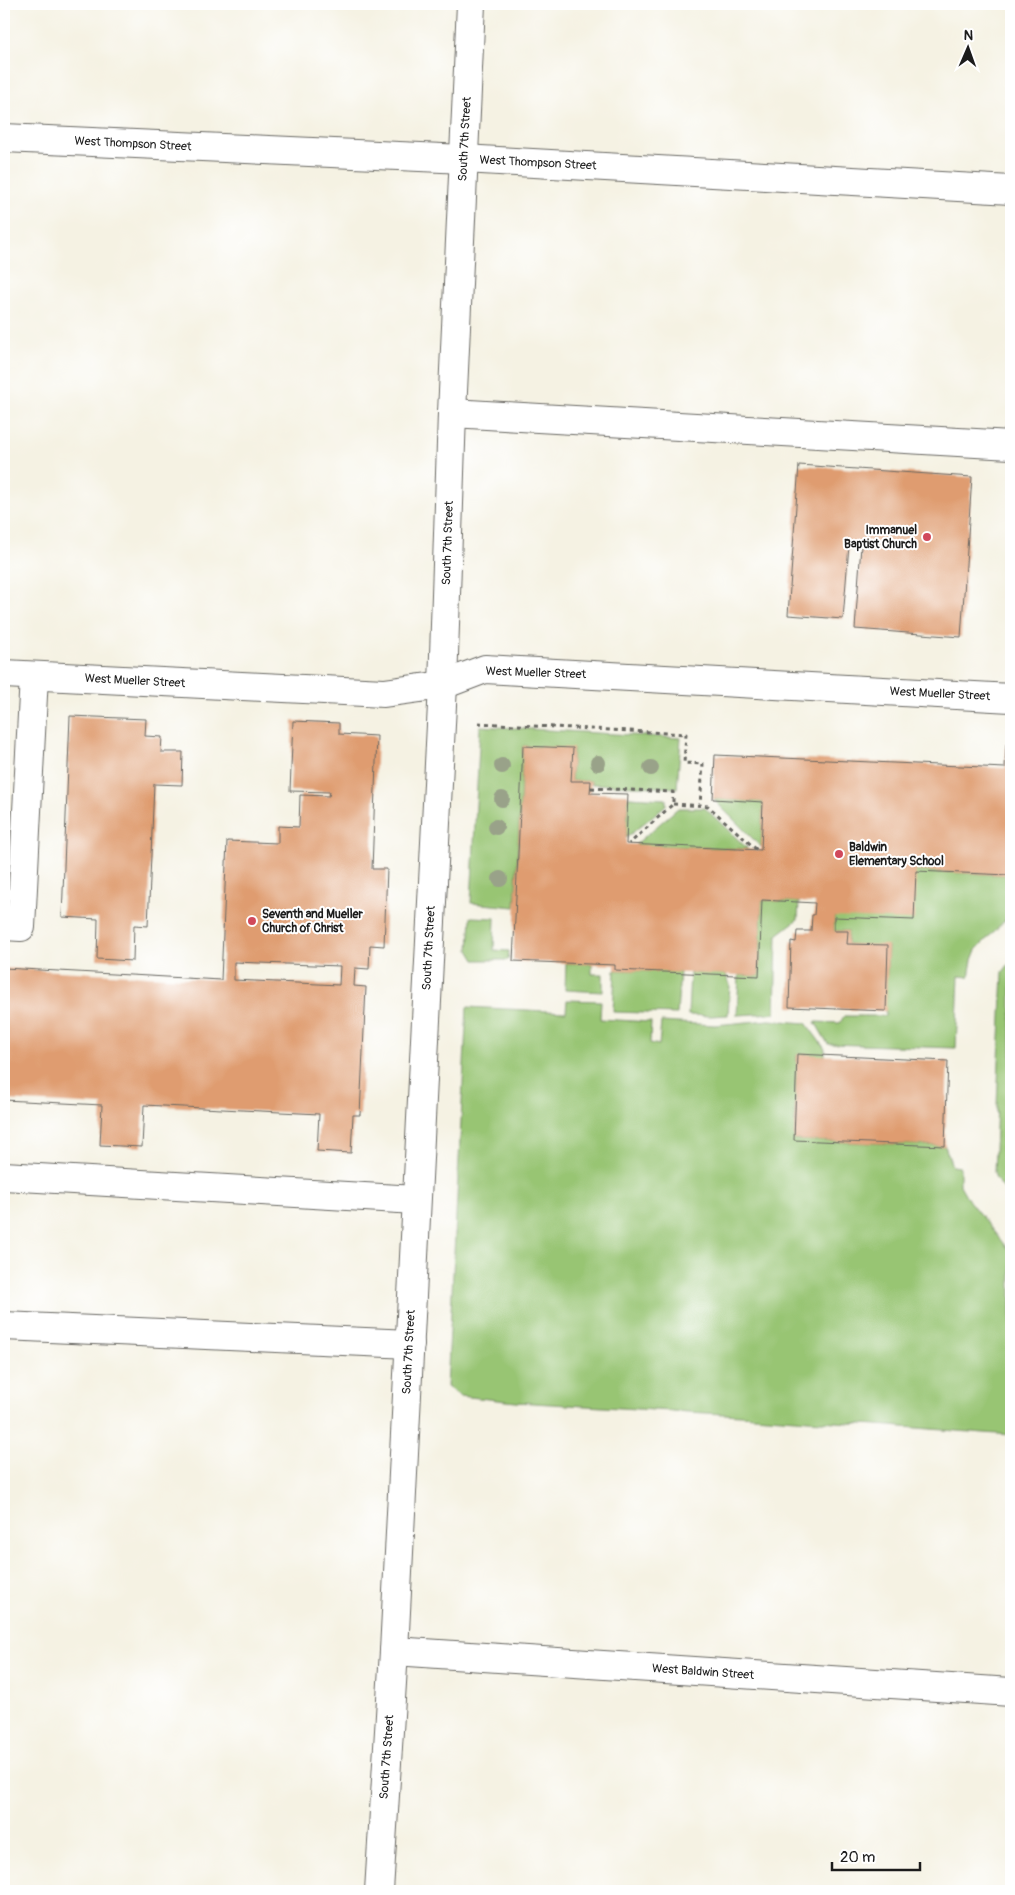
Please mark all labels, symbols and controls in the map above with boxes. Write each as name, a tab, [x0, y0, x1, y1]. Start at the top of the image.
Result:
north arrow	[942, 22, 992, 72]
text: N	[963, 27, 973, 44]
street label: South 7th Street	[455, 96, 475, 182]
street label: West Thompson Street	[74, 133, 192, 155]
street label: West Thompson Street	[479, 152, 597, 174]
street label: South 7th Street	[439, 500, 457, 585]
place label: Immanuel Baptist Church	[844, 523, 917, 552]
marker: Immanuel Baptist Church	[921, 531, 933, 543]
street label: West Mueller Street	[485, 664, 587, 682]
street label: West Mueller Street	[84, 671, 186, 691]
street label: West Mueller Street	[889, 684, 991, 704]
place label: Baldwin Elementary School	[849, 840, 944, 869]
marker: Baldwin Elementary School	[833, 848, 845, 860]
street label: South 7th Street	[419, 905, 439, 991]
place label: Seventh and Mueller Church of Christ	[262, 907, 363, 936]
marker: Seventh and Mueller Church of Christ	[246, 915, 258, 927]
street label: South 7th Street	[399, 1309, 419, 1395]
street label: West Baldwin Street	[652, 1661, 755, 1683]
street label: South 7th Street	[377, 1714, 397, 1800]
scale bar	[832, 1840, 920, 1872]
text: 20 m	[840, 1848, 875, 1867]

